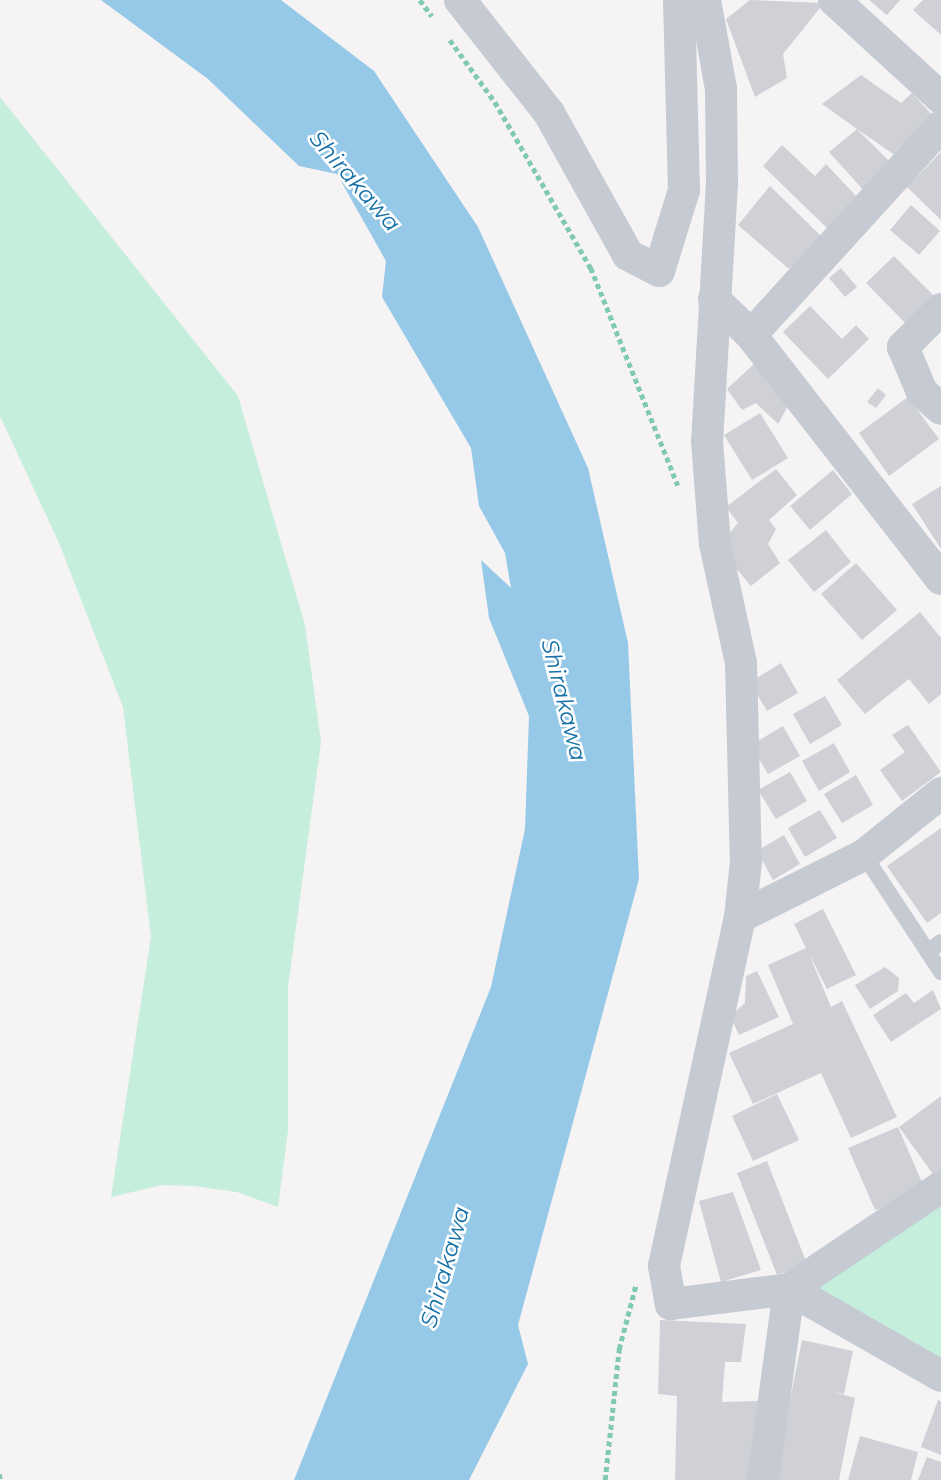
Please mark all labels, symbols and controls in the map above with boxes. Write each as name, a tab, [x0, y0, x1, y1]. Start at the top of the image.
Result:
water label: Shirakawa	[304, 125, 406, 237]
water label: Shirakawa	[536, 636, 592, 764]
water label: Shirakawa	[415, 1203, 475, 1331]

